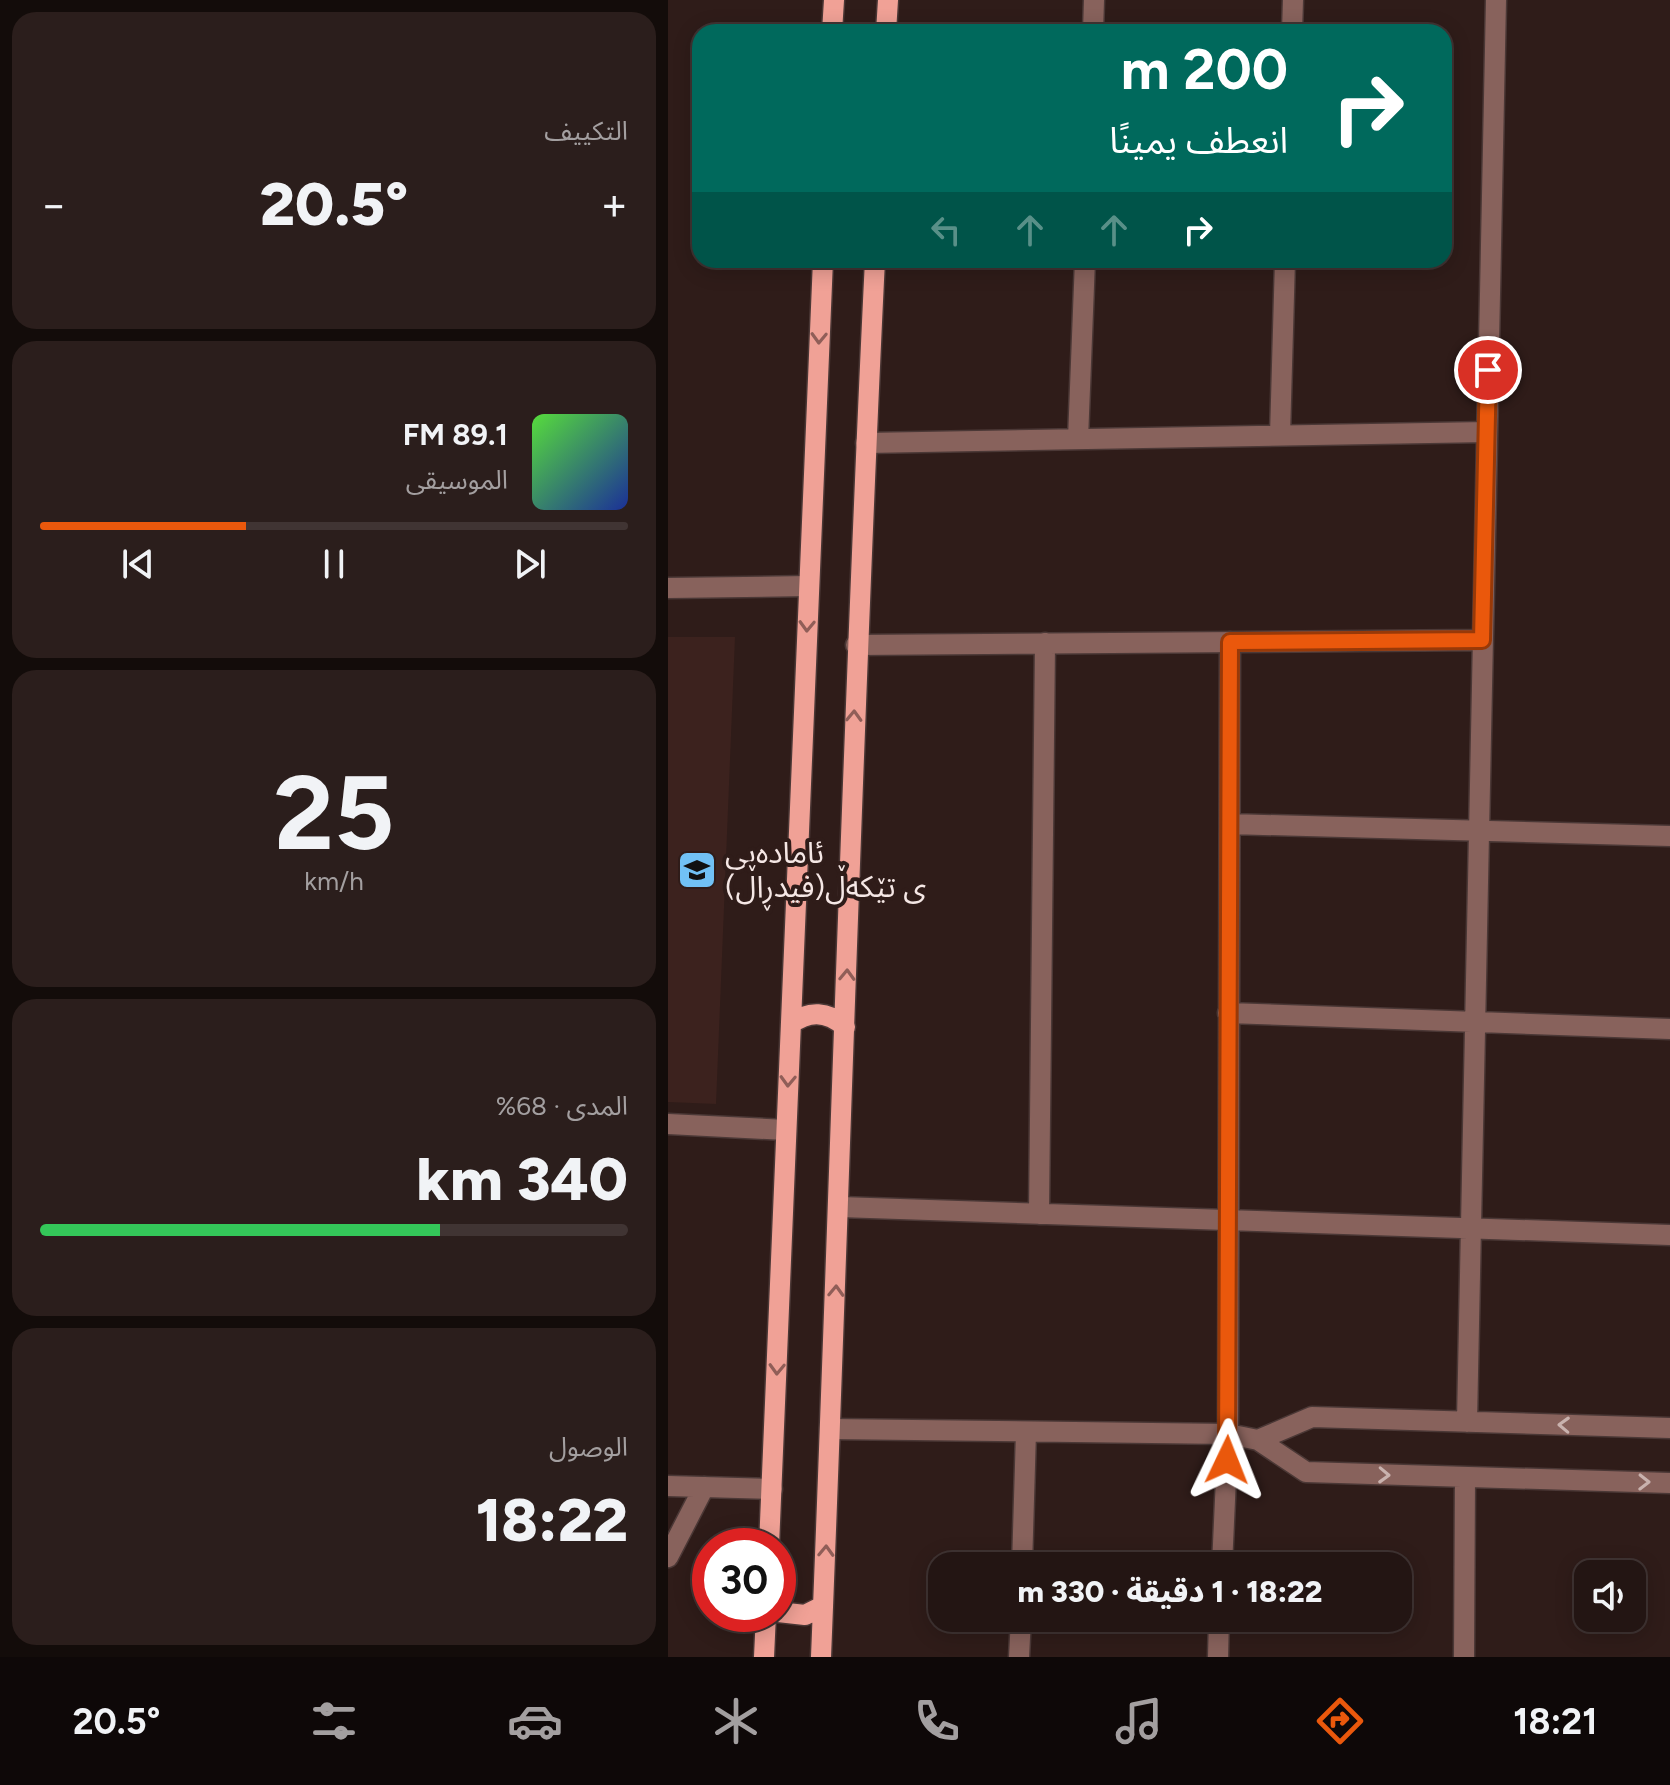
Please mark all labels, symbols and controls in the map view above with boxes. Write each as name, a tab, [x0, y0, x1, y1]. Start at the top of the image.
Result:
text: 200 m	[1121, 36, 1288, 103]
icon: right	[1316, 56, 1420, 160]
text: التكييف	[544, 115, 628, 147]
text: انعطف يمينًا	[1109, 119, 1288, 162]
text: 20.5°	[260, 168, 408, 240]
text: −	[40, 178, 67, 231]
text: +	[601, 178, 628, 231]
icon: left	[924, 208, 968, 252]
icon: ahead	[1008, 208, 1052, 252]
icon: ahead	[1092, 208, 1136, 252]
icon: right	[1176, 208, 1220, 252]
one-way arrow	[811, 332, 828, 345]
pin	[1454, 336, 1522, 404]
icon: arrive	[1466, 348, 1510, 392]
text: 89.1 FM	[403, 416, 508, 453]
text: الموسيقى	[406, 464, 508, 496]
icon: previous	[116, 542, 160, 586]
icon: pause	[312, 542, 356, 586]
icon: next	[508, 542, 552, 586]
one-way arrow	[798, 620, 815, 633]
one-way arrow	[845, 709, 863, 722]
text: 25	[274, 750, 394, 875]
place label: ئامادەیی (فیدڕاڵ)ی تێکەڵ	[725, 834, 926, 911]
school or university icon: ئامادەیی (فیدڕاڵ)ی تێکەڵ	[676, 849, 718, 891]
text: km/h	[304, 865, 364, 897]
one-way arrow	[838, 968, 855, 981]
one-way arrow	[780, 1075, 797, 1088]
text: المدى · 68%	[496, 1090, 628, 1122]
text: 340 km	[416, 1143, 628, 1215]
one-way arrow	[828, 1284, 845, 1297]
one-way arrow	[768, 1363, 785, 1376]
one-way arrow	[1557, 1416, 1570, 1433]
position arrow	[1185, 1418, 1269, 1502]
text: الوصول	[549, 1431, 628, 1463]
one-way arrow	[1378, 1466, 1391, 1483]
one-way arrow	[1638, 1474, 1651, 1491]
text: 18:22	[476, 1484, 628, 1556]
speed limit sign: 30	[692, 1528, 796, 1632]
one-way arrow	[817, 1544, 834, 1557]
map controls	[1574, 1560, 1646, 1632]
button: sound	[1574, 1560, 1646, 1632]
text: 18:22 · 1 دقيقة · 330 m	[1018, 1573, 1322, 1610]
icon: filters	[306, 1693, 362, 1749]
icon: car	[507, 1693, 563, 1749]
icon: climate	[708, 1693, 764, 1749]
icon: phone	[909, 1693, 965, 1749]
icon: music	[1111, 1693, 1167, 1749]
icon: directions	[1312, 1693, 1368, 1749]
text: 20.5°	[73, 1700, 160, 1743]
text: 18:21	[1513, 1700, 1597, 1743]

